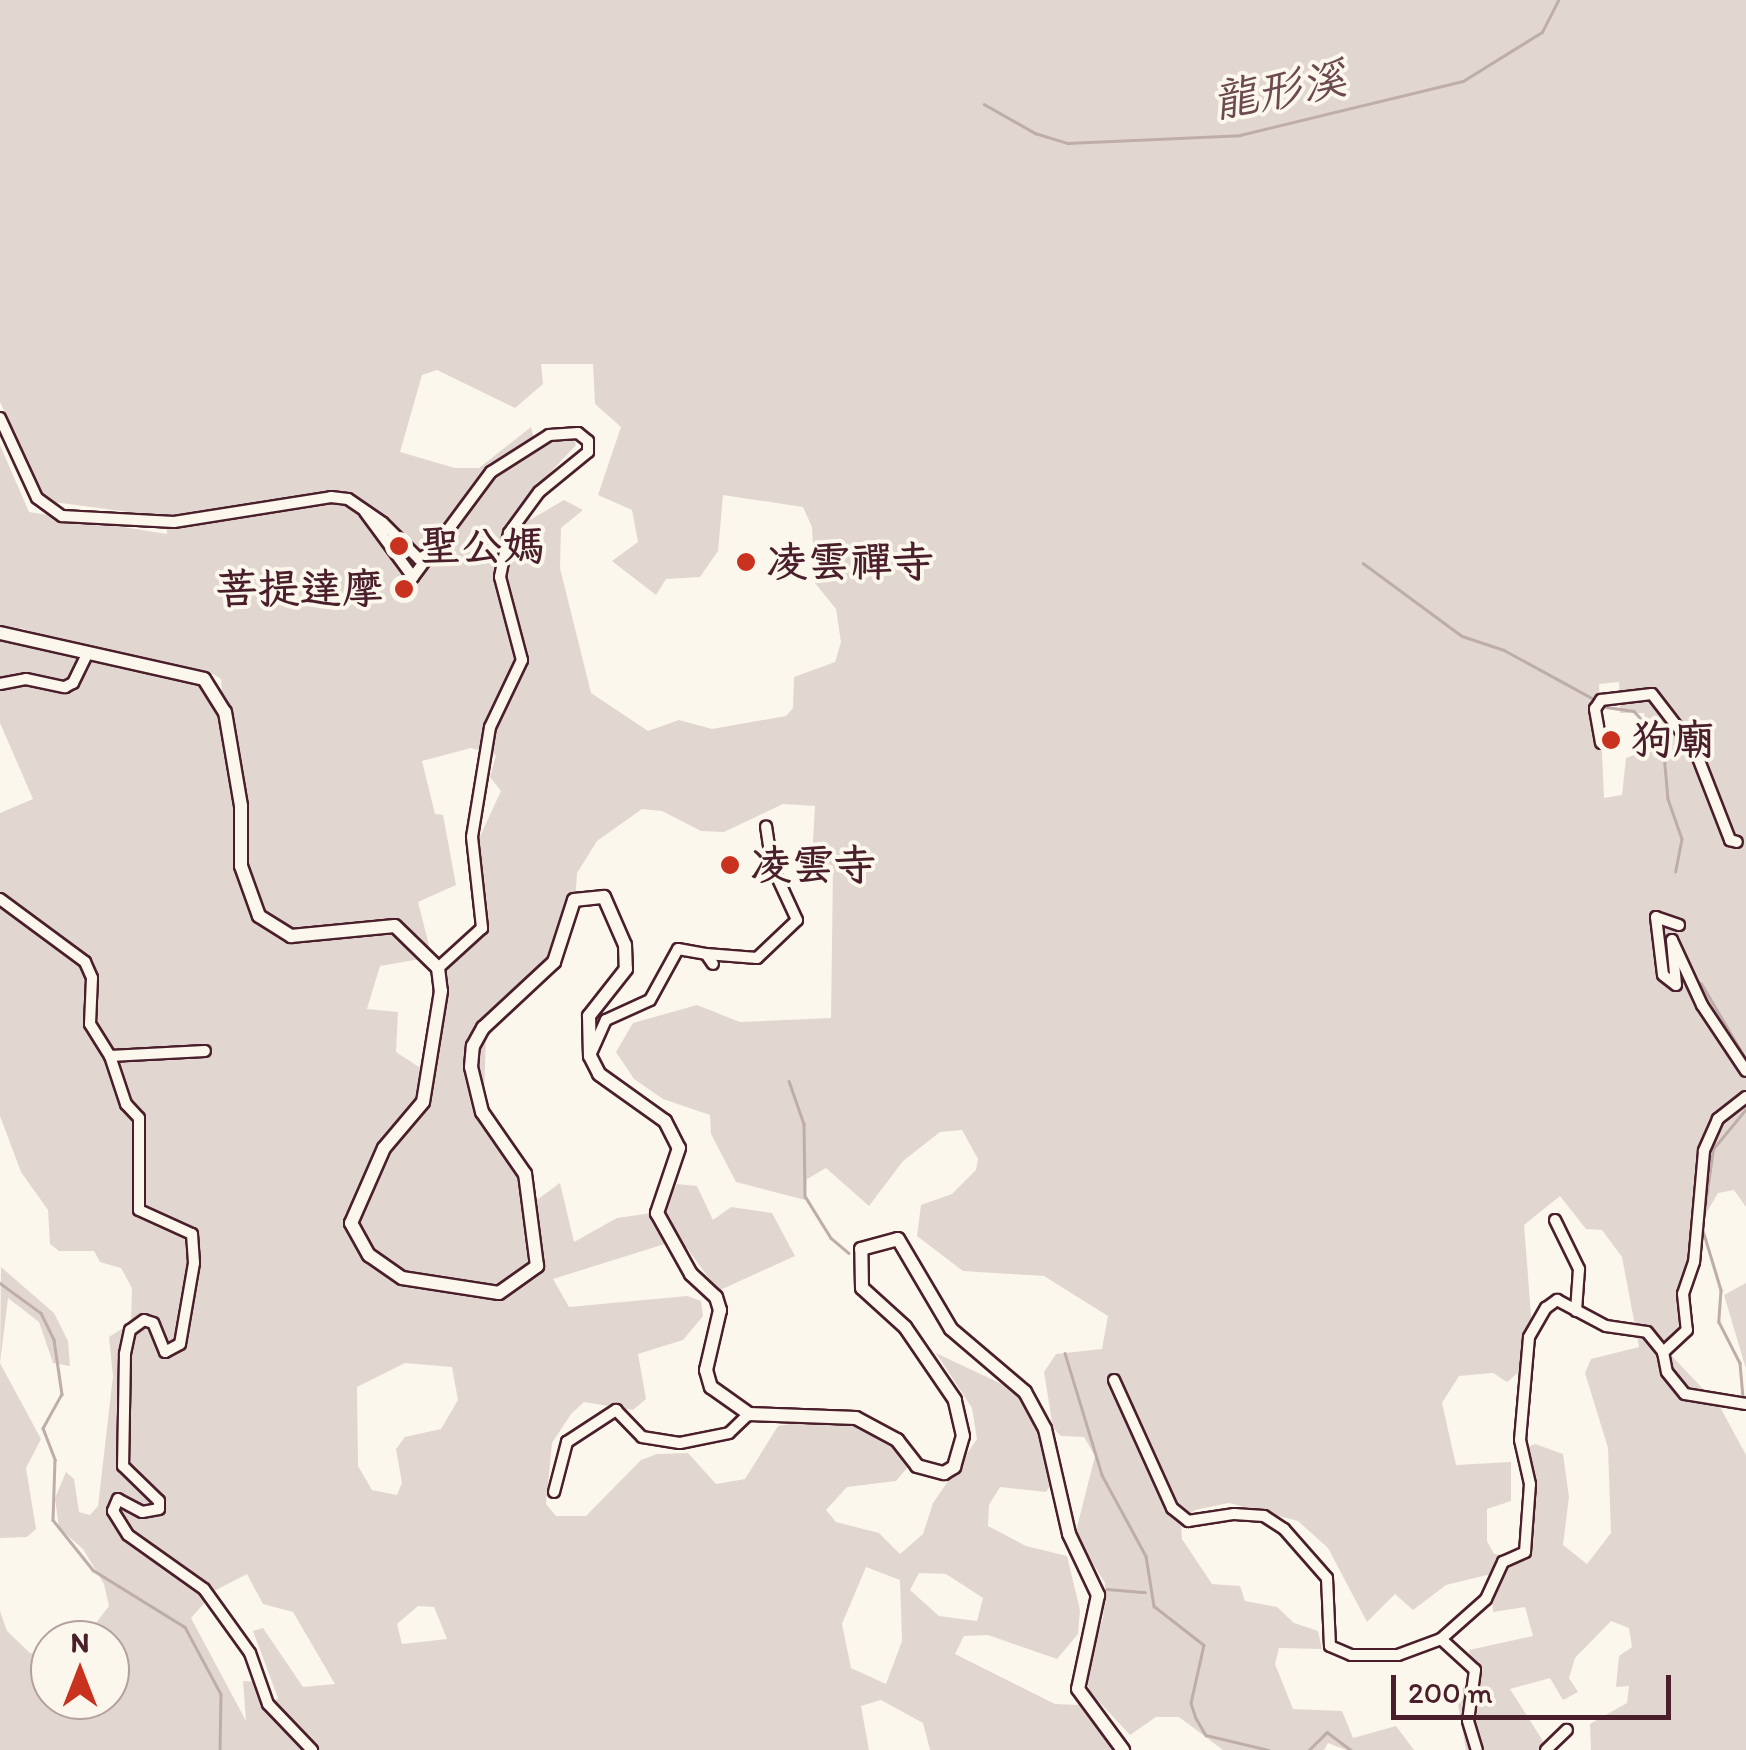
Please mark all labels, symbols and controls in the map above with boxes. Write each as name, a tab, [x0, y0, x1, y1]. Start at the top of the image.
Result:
water label: 龍形溪	[1208, 51, 1350, 129]
place label: 聖公媽	[419, 521, 545, 571]
marker: 聖公媽	[388, 535, 410, 557]
place label: 凌雲禪寺	[766, 537, 934, 587]
marker: 凌雲禪寺	[735, 551, 757, 573]
place label: 菩提達摩	[216, 564, 384, 614]
marker: 菩提達摩	[393, 578, 415, 600]
place label: 狗廟	[1631, 715, 1715, 765]
marker: 狗廟	[1600, 729, 1622, 751]
place label: 凌雲寺	[750, 840, 876, 890]
marker: 凌雲寺	[719, 854, 741, 876]
north arrow	[30, 1620, 130, 1720]
text: N	[71, 1625, 89, 1659]
scale bar	[1396, 1655, 1676, 1717]
text: 200 m	[1408, 1674, 1493, 1711]

